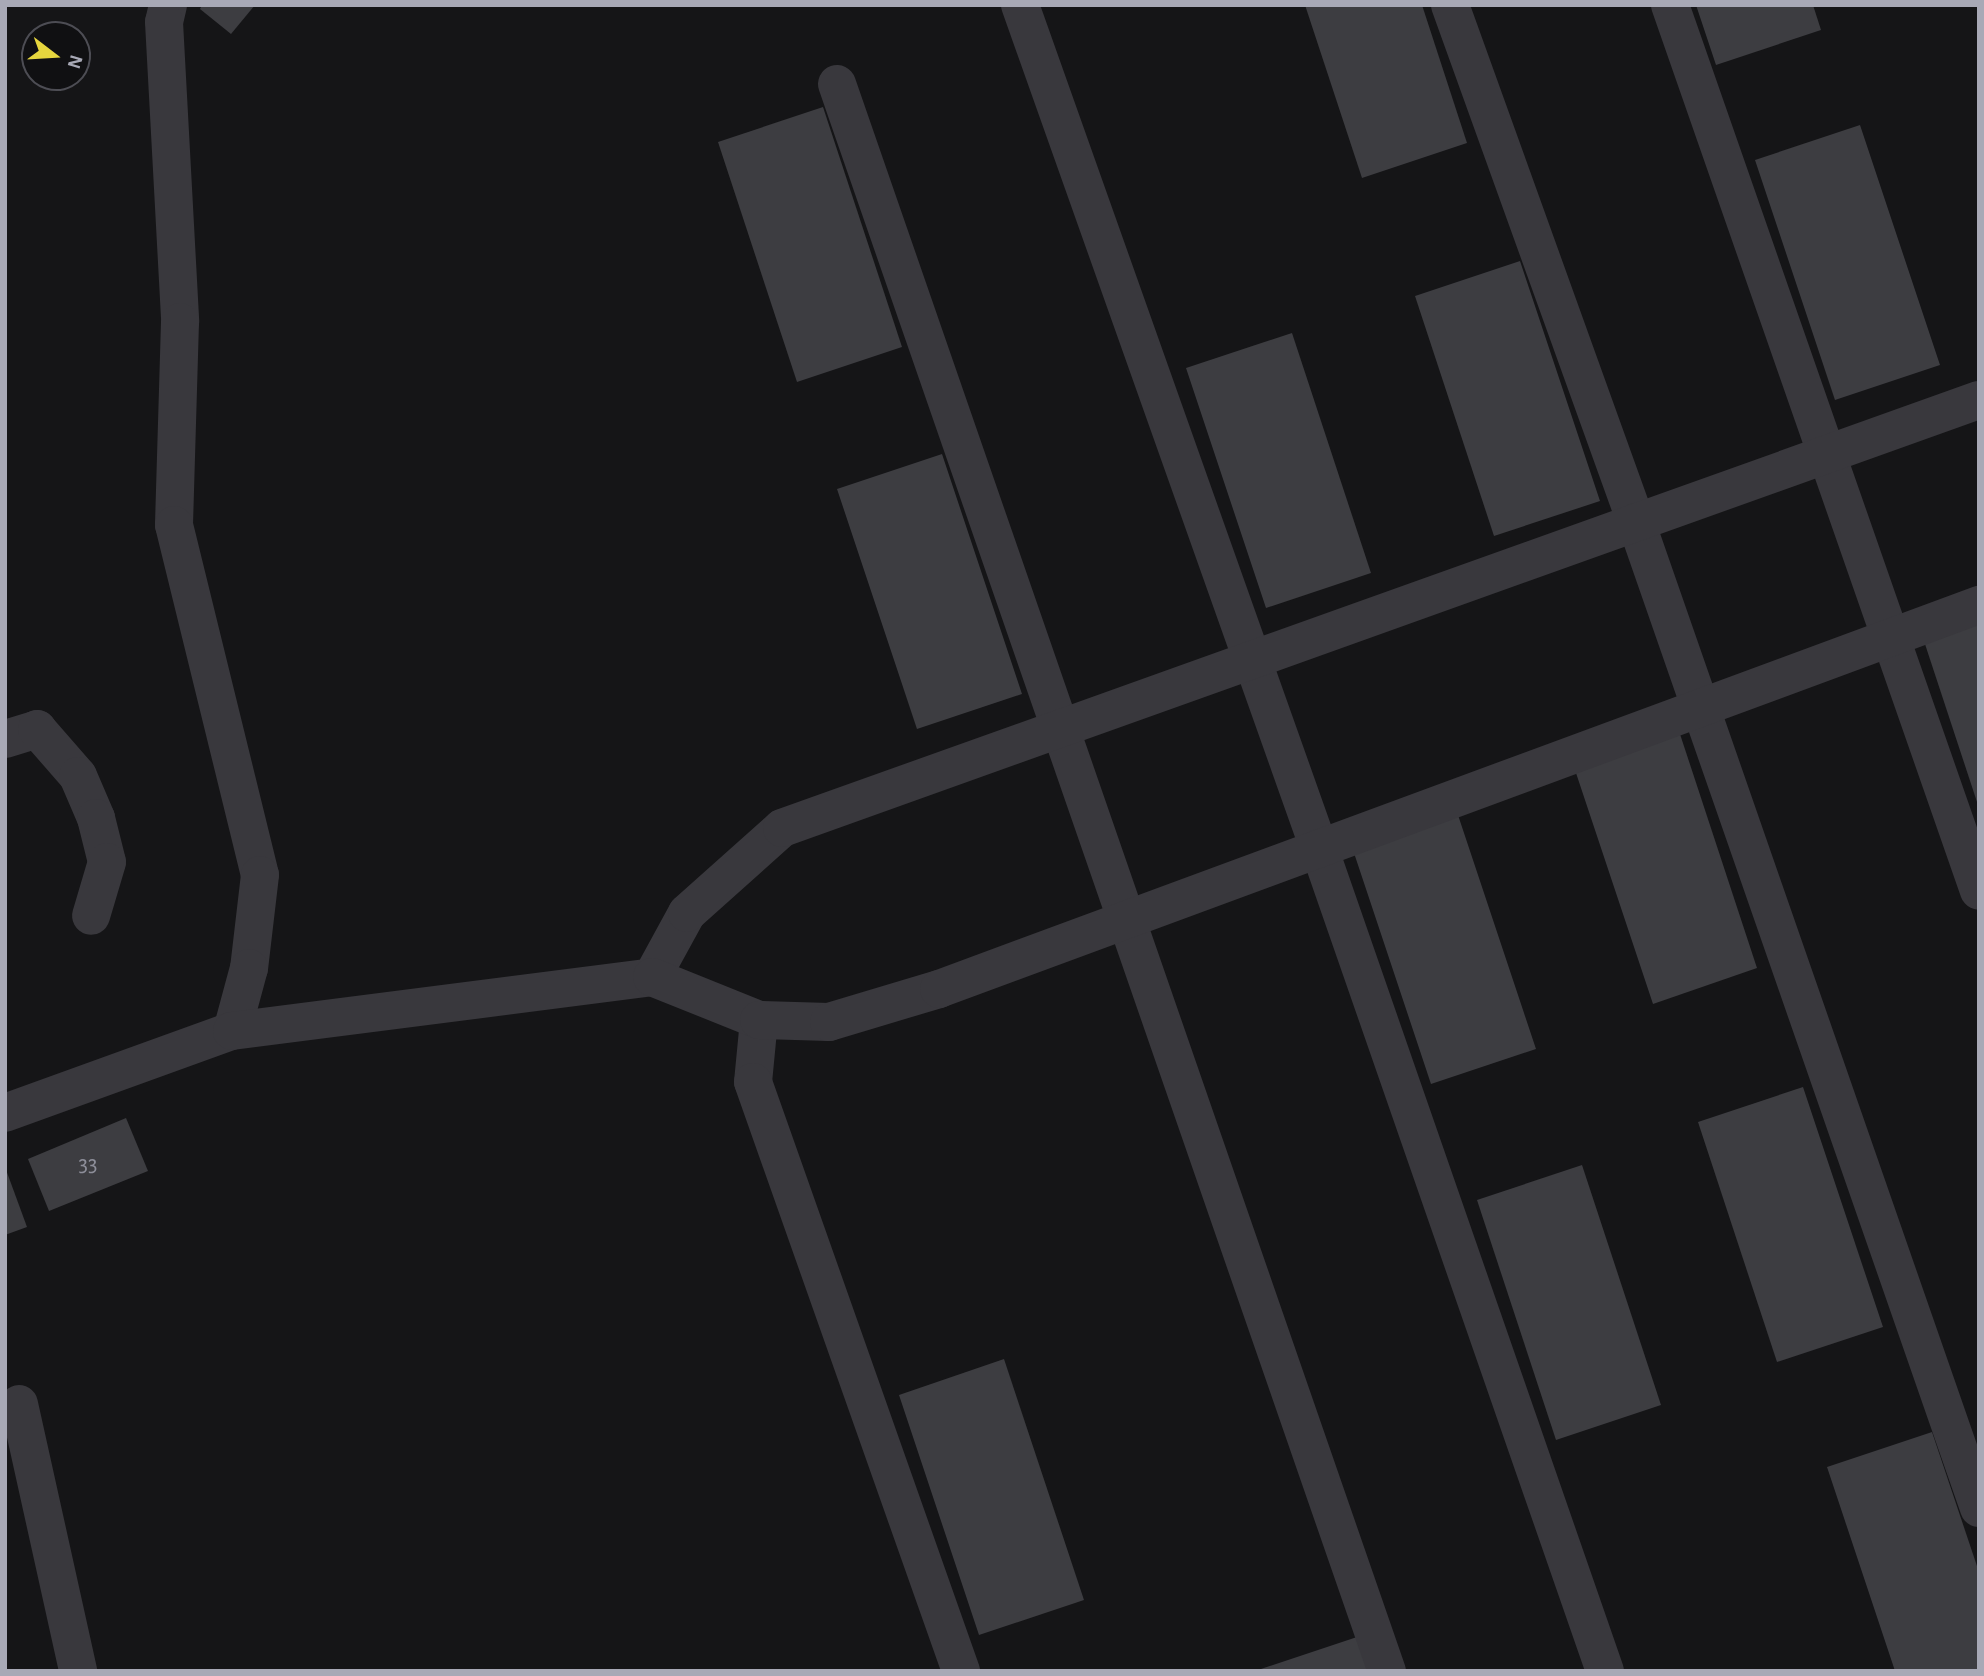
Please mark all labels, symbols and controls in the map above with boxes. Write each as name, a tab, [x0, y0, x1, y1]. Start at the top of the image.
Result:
north arrow	[21, 21, 91, 91]
text: N	[64, 53, 86, 71]
house number: 33	[79, 1151, 97, 1179]

